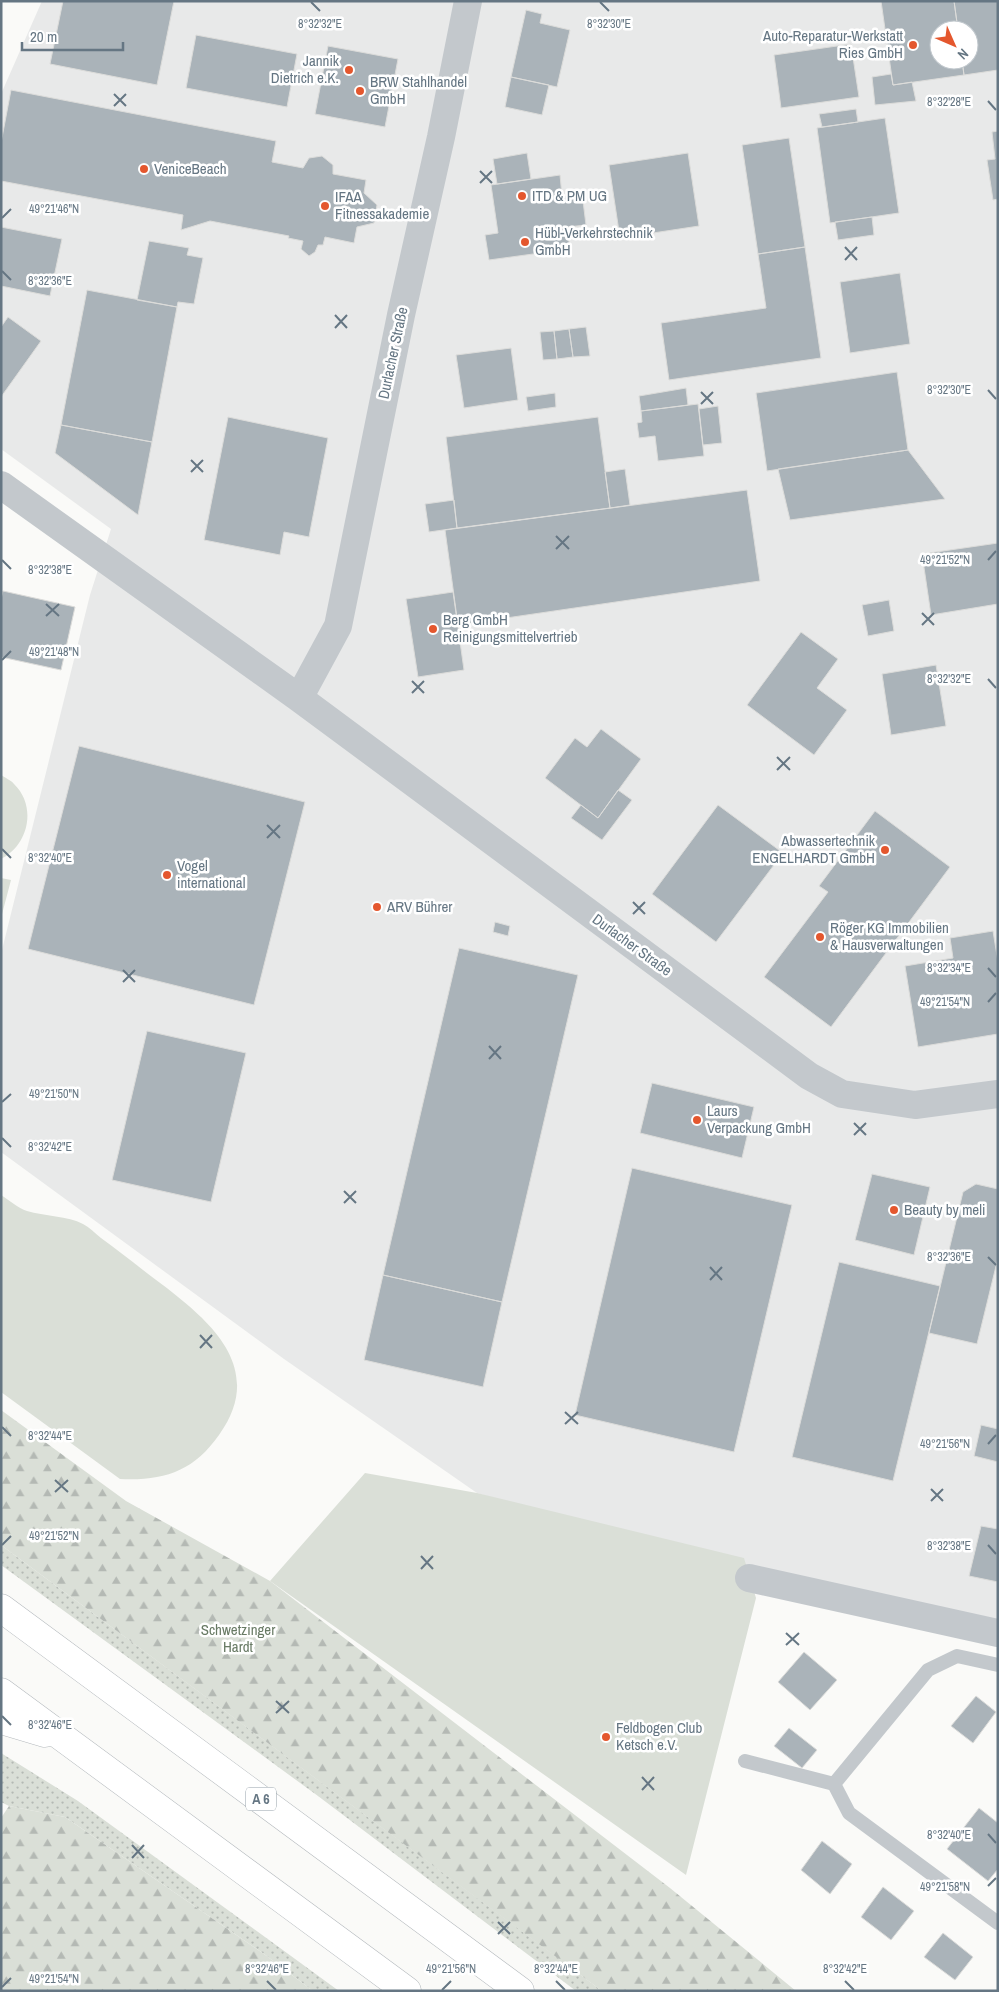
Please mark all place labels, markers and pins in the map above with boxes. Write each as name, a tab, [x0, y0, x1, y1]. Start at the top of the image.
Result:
place label: Auto-Reparatur-Werkstatt Ries GmbH	[762, 25, 904, 63]
marker: Auto-Reparatur-Werkstatt Ries GmbH	[907, 39, 919, 51]
place label: Jannik Dietrich e.K.	[271, 50, 340, 88]
marker: Jannik Dietrich e.K.	[343, 64, 355, 76]
place label: BRW Stahlhandel GmbH	[370, 71, 467, 109]
marker: BRW Stahlhandel GmbH	[354, 85, 366, 97]
place label: VeniceBeach	[154, 158, 227, 179]
marker: VeniceBeach	[138, 163, 150, 175]
place label: ITD & PM UG	[532, 185, 607, 206]
place label: IFAA Fitnessakademie	[335, 186, 430, 224]
marker: ITD & PM UG	[516, 190, 528, 202]
marker: IFAA Fitnessakademie	[319, 200, 331, 212]
place label: Hübl-Verkehrstechnik GmbH	[535, 222, 653, 260]
marker: Hübl-Verkehrstechnik GmbH	[519, 236, 531, 248]
place label: Berg GmbH Reinigungsmittelvertrieb	[443, 609, 578, 647]
marker: Berg GmbH Reinigungsmittelvertrieb	[427, 623, 439, 635]
place label: Abwassertechnik ENGELHARDT GmbH	[752, 830, 876, 868]
marker: Abwassertechnik ENGELHARDT GmbH	[879, 844, 891, 856]
place label: Vogel international	[177, 855, 245, 893]
marker: Vogel international	[161, 869, 173, 881]
place label: ARV Bührer	[386, 896, 452, 917]
marker: ARV Bührer	[371, 901, 383, 913]
place label: Röger KG Immobilien & Hausverwaltungen	[830, 917, 949, 955]
marker: Röger KG Immobilien & Hausverwaltungen	[814, 931, 826, 943]
place label: Laurs Verpackung GmbH	[707, 1100, 811, 1138]
marker: Laurs Verpackung GmbH	[691, 1114, 703, 1126]
place label: Beauty by meli	[904, 1199, 985, 1220]
marker: Beauty by meli	[888, 1204, 900, 1216]
place label: Feldbogen Club Ketsch e.V.	[616, 1717, 702, 1755]
marker: Feldbogen Club Ketsch e.V.	[600, 1731, 612, 1743]

